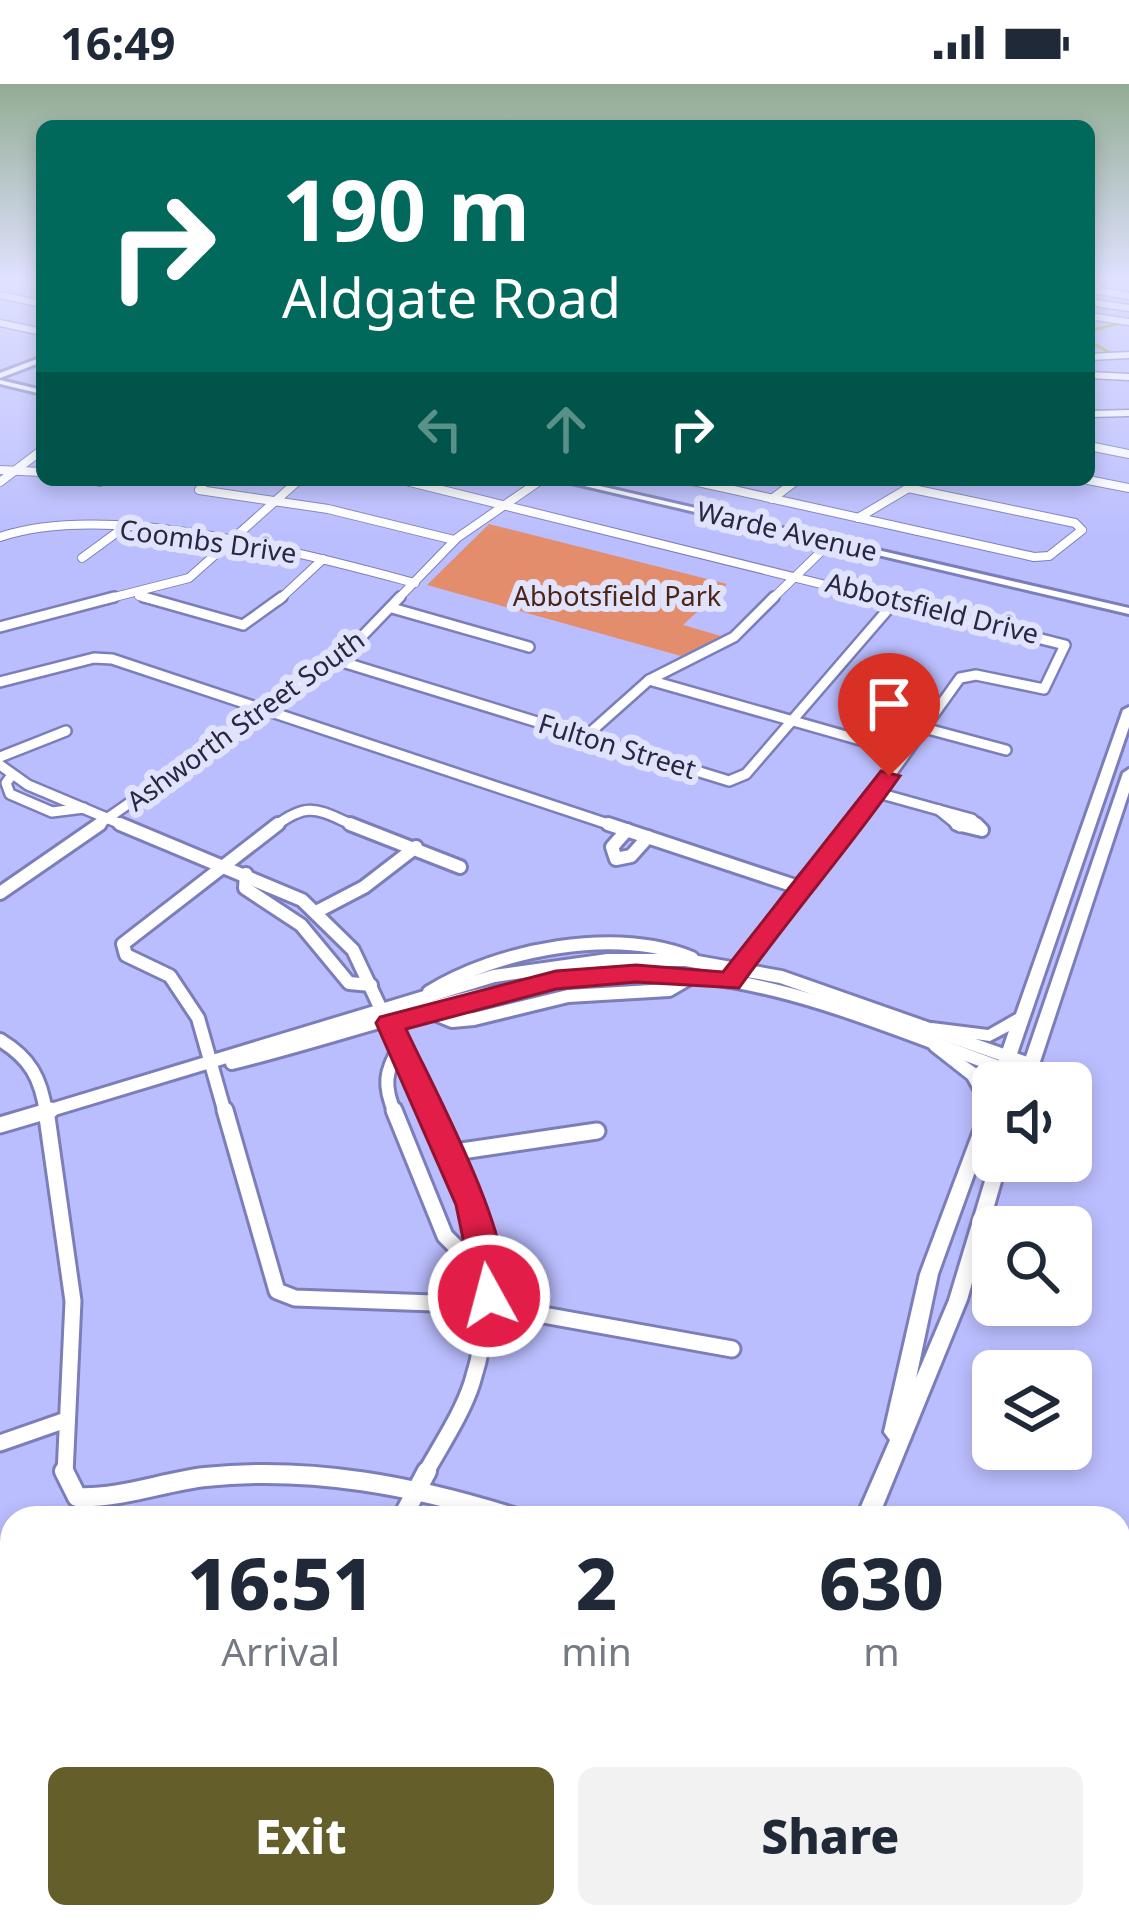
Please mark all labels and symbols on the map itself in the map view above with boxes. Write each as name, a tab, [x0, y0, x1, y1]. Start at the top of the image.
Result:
street label: Warde Avenue	[694, 492, 881, 569]
street label: Coombs Drive	[117, 510, 299, 571]
street label: Abbotsfield Drive	[822, 563, 1043, 652]
park label: Abbotsfield Park	[513, 577, 722, 614]
street label: Ashworth Street South	[119, 621, 372, 819]
pin	[838, 653, 940, 776]
street label: Fulton Street	[534, 704, 701, 787]
position arrow	[426, 1233, 552, 1359]

